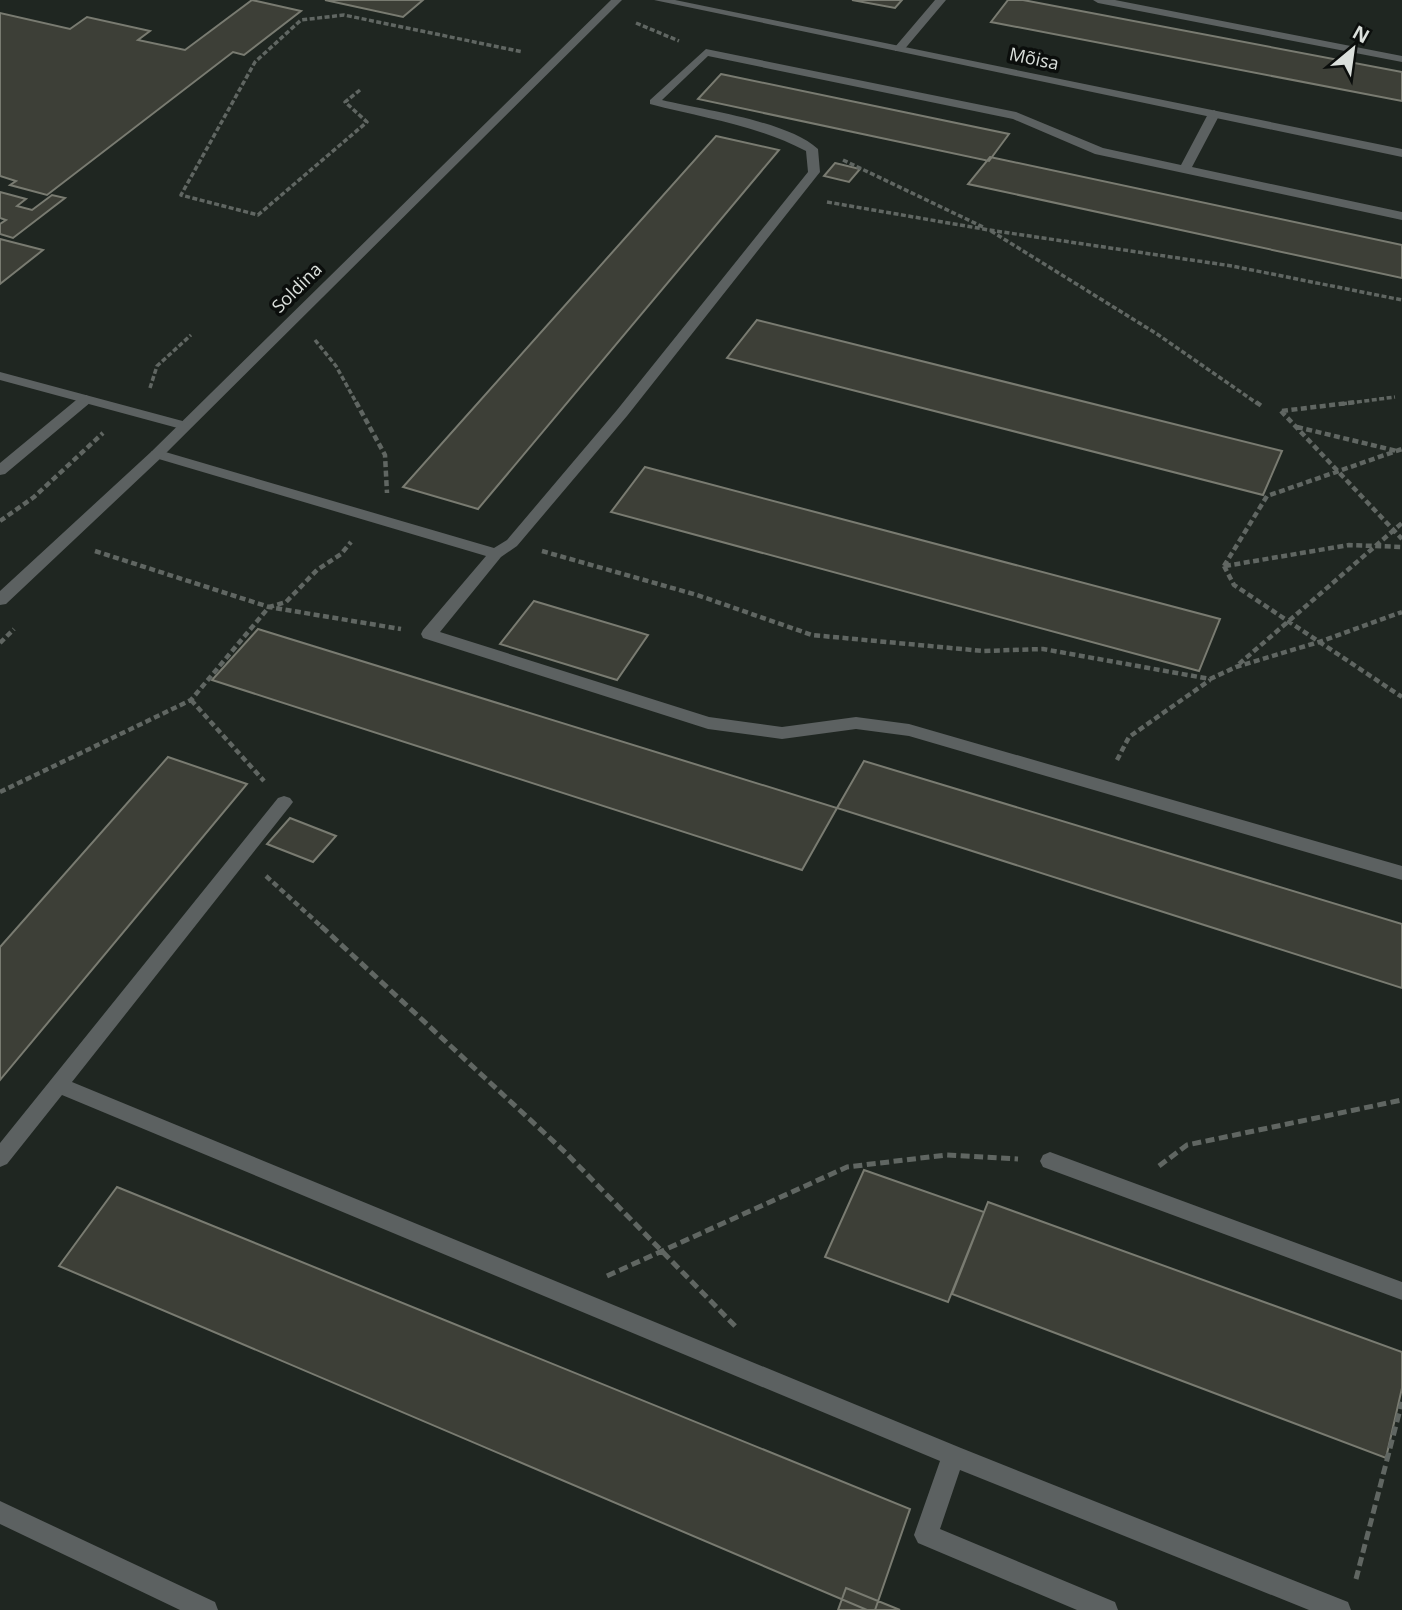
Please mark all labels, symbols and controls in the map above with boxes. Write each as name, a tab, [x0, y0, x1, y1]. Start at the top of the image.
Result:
north arrow	[1318, 14, 1388, 84]
text: N	[1348, 19, 1374, 49]
street label: Mõisa	[1007, 41, 1061, 75]
street label: Soldina	[266, 257, 327, 318]

